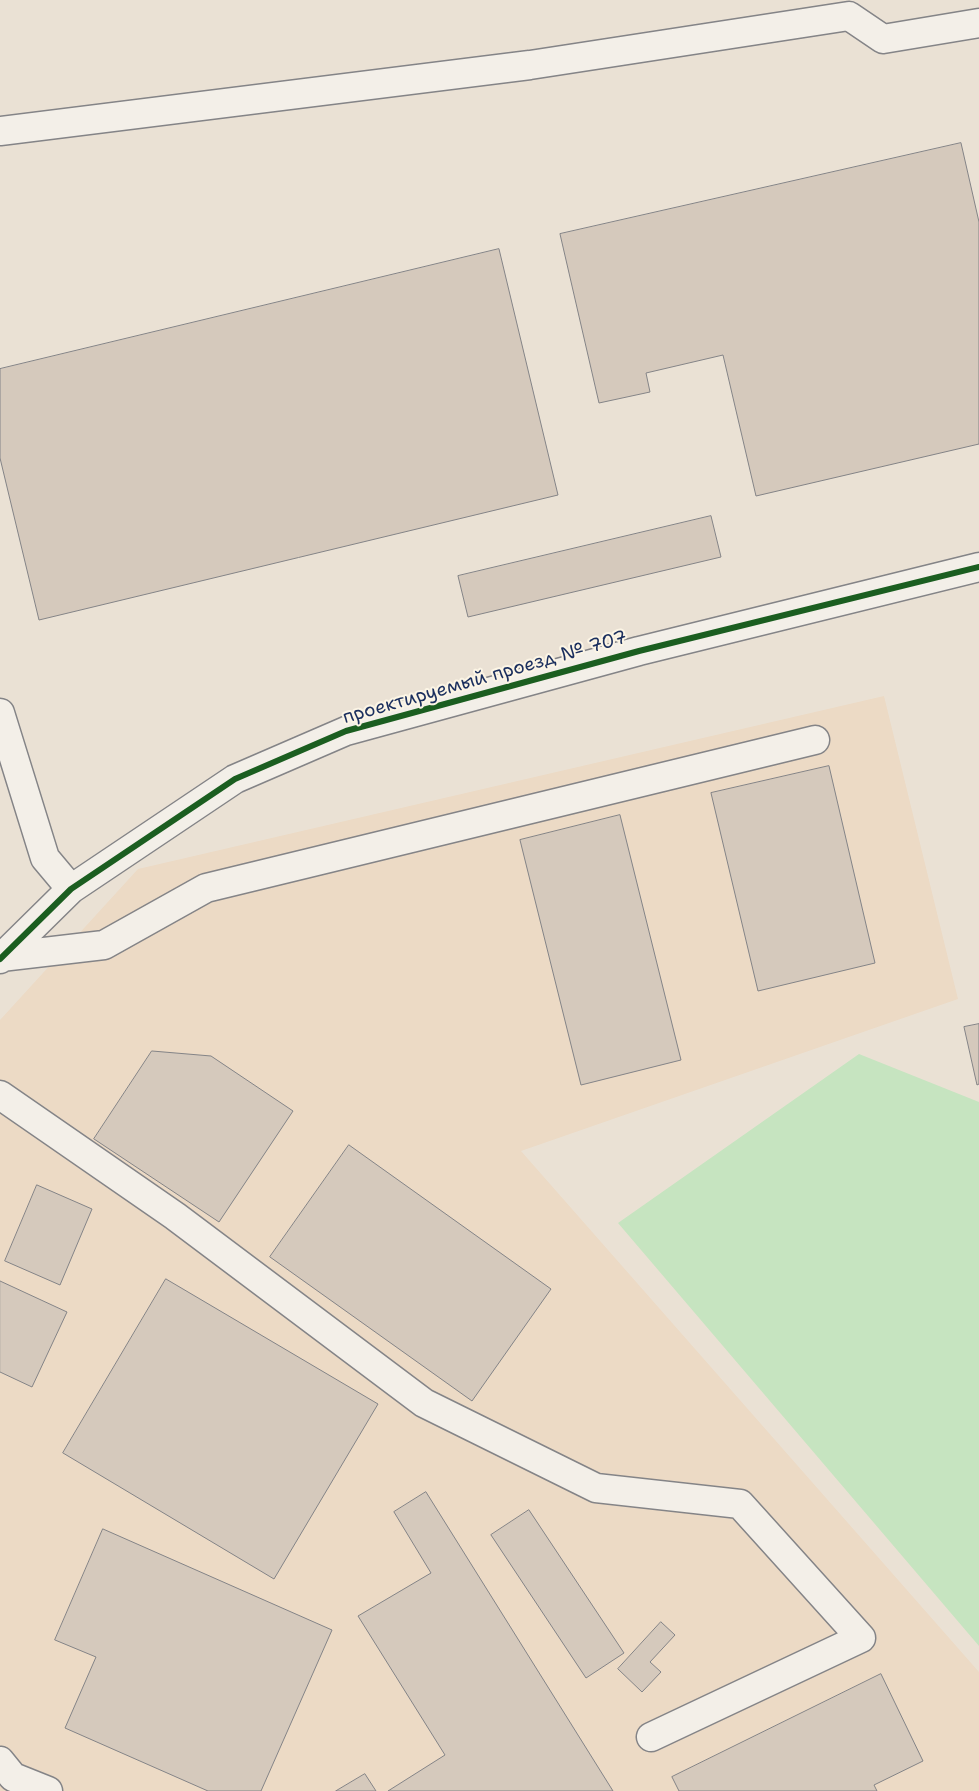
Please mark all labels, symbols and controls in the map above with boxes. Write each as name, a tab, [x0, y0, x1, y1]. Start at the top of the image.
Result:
street label: проектируемый проезд № 707	[340, 626, 630, 730]

